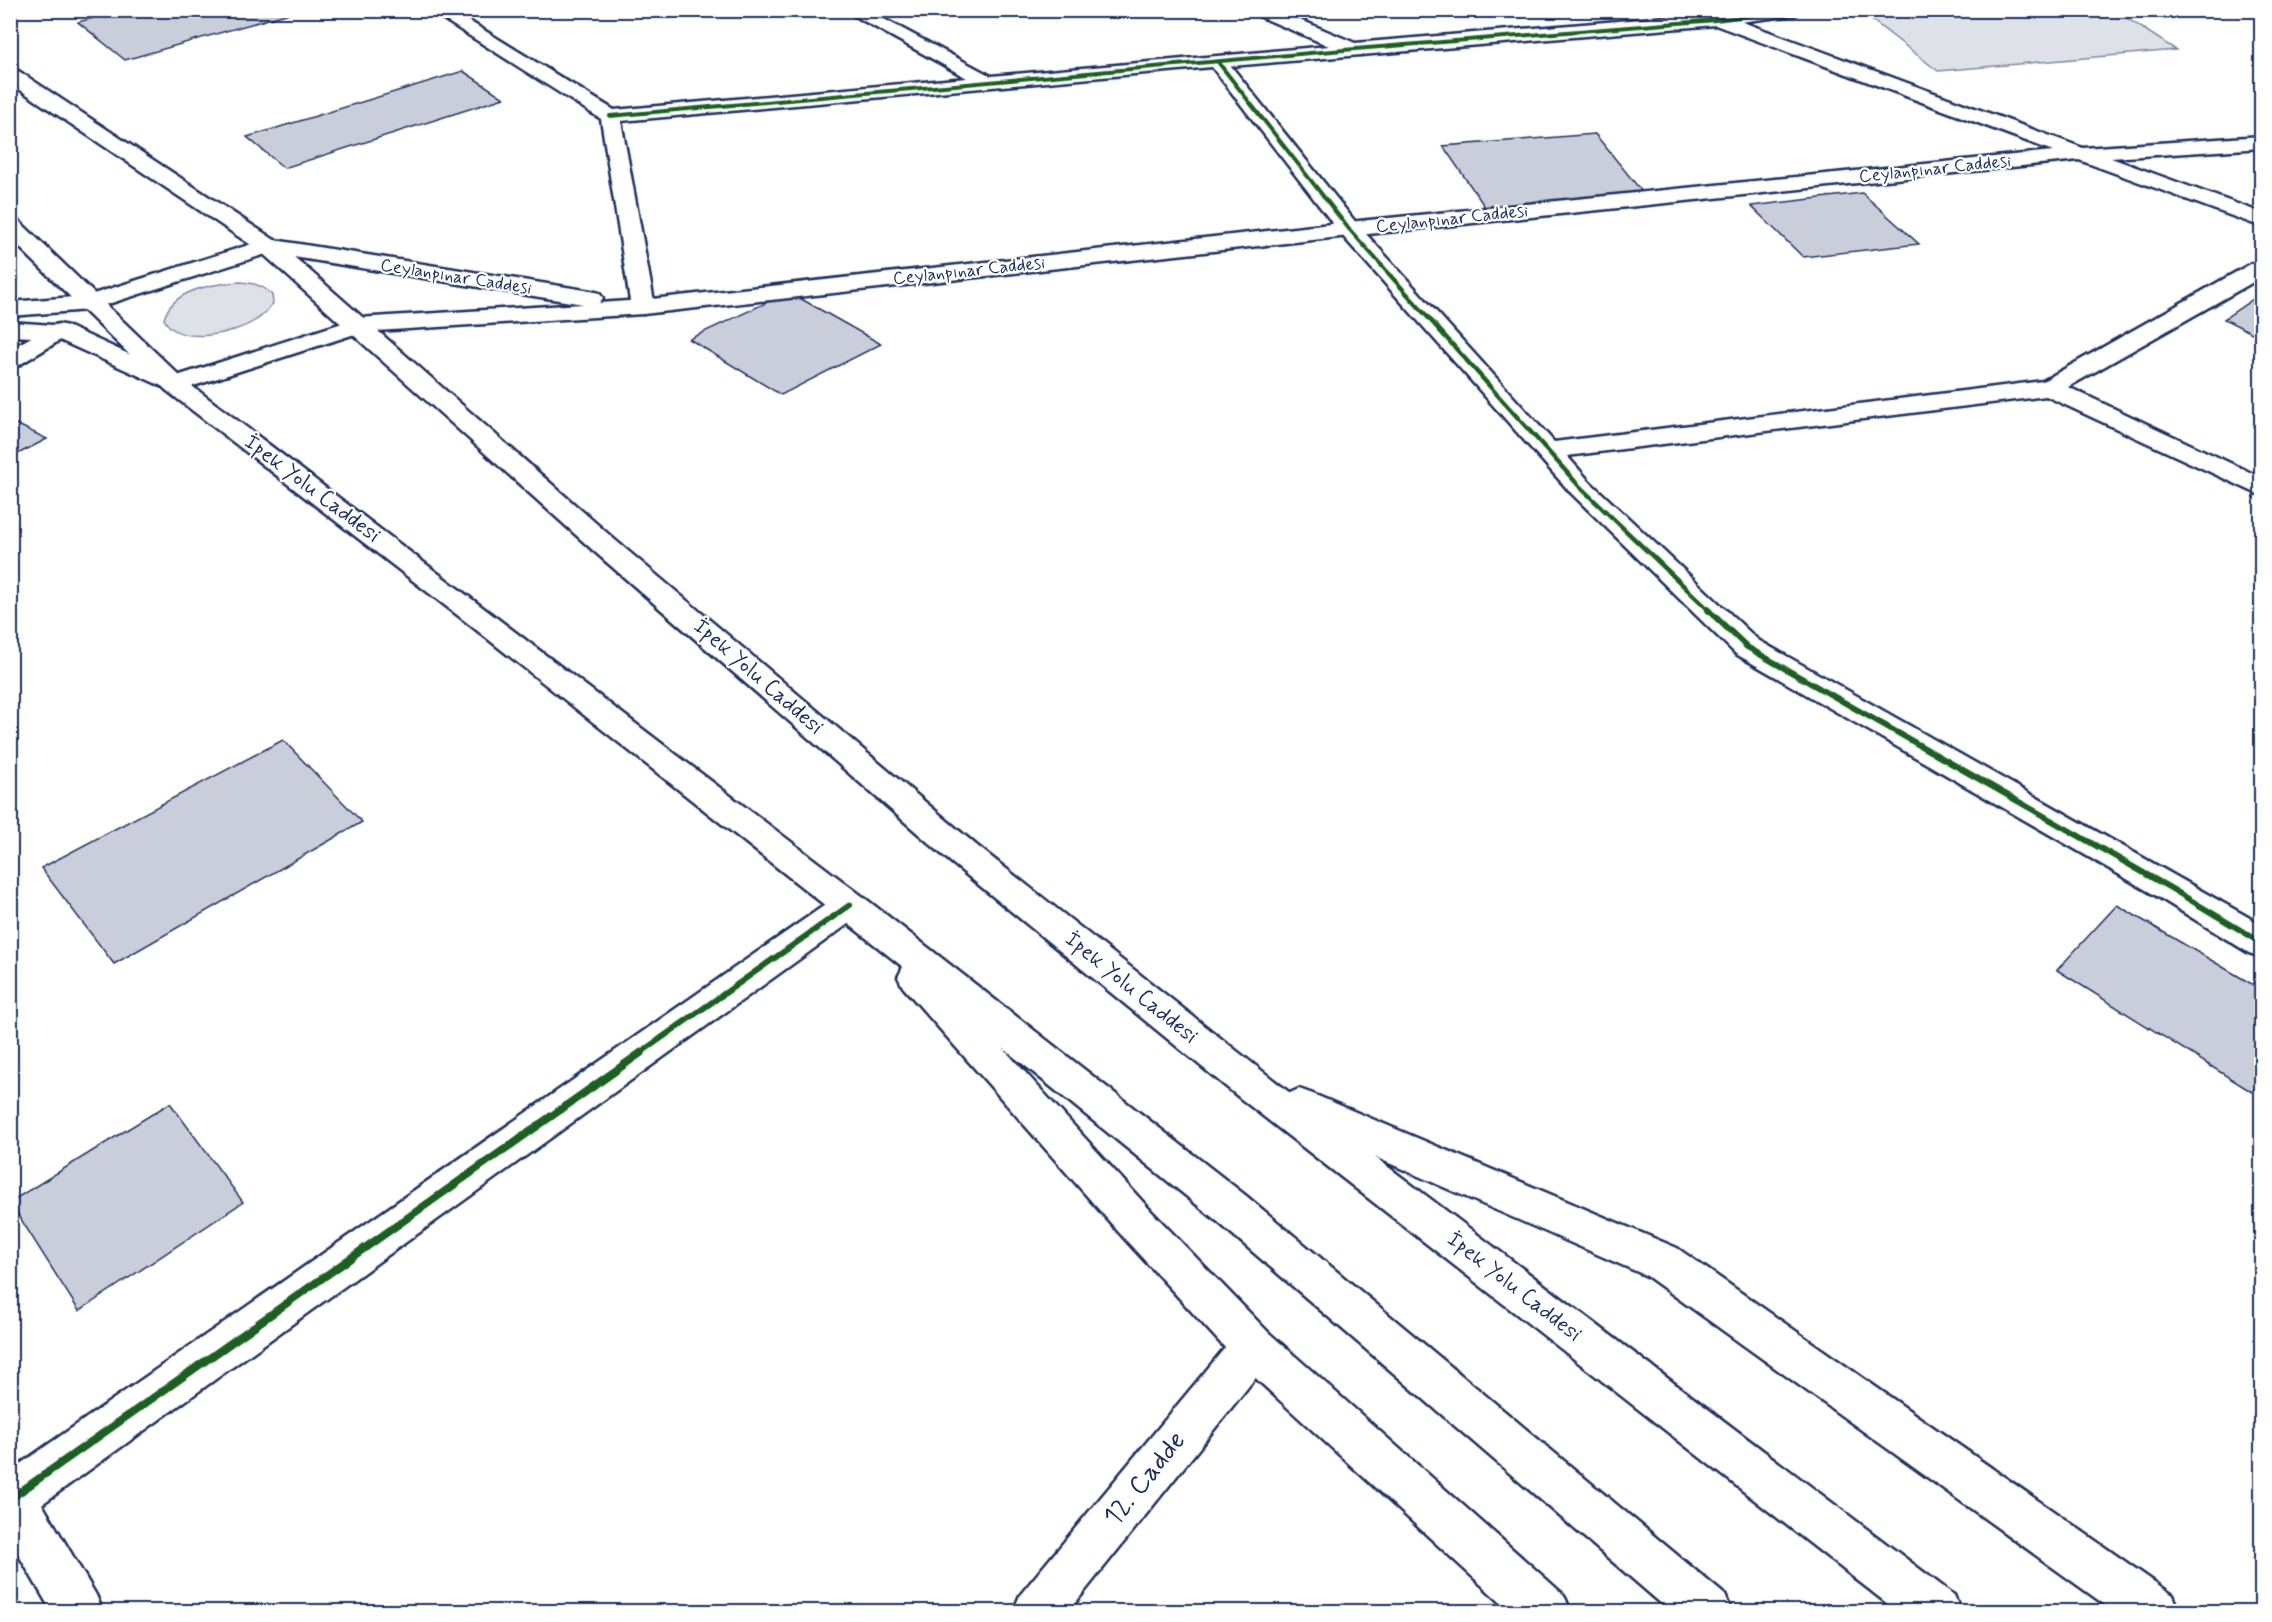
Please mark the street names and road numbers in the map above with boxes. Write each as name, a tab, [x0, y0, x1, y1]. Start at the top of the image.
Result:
street label: Ceylanpınar Caddesi	[1858, 149, 2012, 189]
street label: Ceylanpınar Caddesi	[1375, 199, 1529, 239]
street label: Ceylanpınar Caddesi	[892, 251, 1046, 291]
street label: Ceylanpınar Caddesi	[379, 253, 533, 301]
street label: İpek Yolu Caddesi	[238, 429, 386, 549]
street label: İpek Yolu Caddesi	[687, 613, 829, 741]
street label: İpek Yolu Caddesi	[1059, 926, 1203, 1050]
street label: İpek Yolu Caddesi	[1441, 1226, 1587, 1348]
street label: 12. Cadde	[1096, 1424, 1194, 1534]

